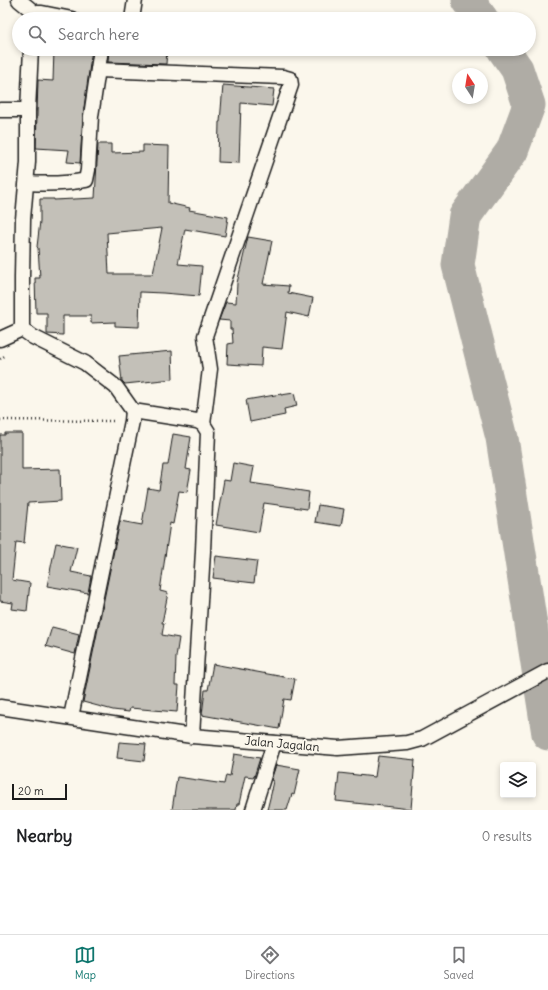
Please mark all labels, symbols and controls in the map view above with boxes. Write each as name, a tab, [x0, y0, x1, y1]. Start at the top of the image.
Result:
search box	[12, 12, 536, 56]
icon: search	[26, 23, 48, 45]
text: Search here	[58, 25, 139, 44]
north arrow	[452, 68, 488, 104]
street label: Jalan Jagalan	[244, 733, 320, 754]
map controls	[500, 762, 536, 798]
button: layers	[500, 762, 536, 798]
scale bar	[12, 782, 67, 801]
text: 20 m	[18, 784, 44, 798]
text: Nearby	[16, 825, 72, 847]
text: 0 results	[482, 828, 532, 845]
tab: Map	[74, 944, 96, 982]
tab: Directions	[245, 944, 295, 982]
tab: Saved	[443, 944, 474, 982]

